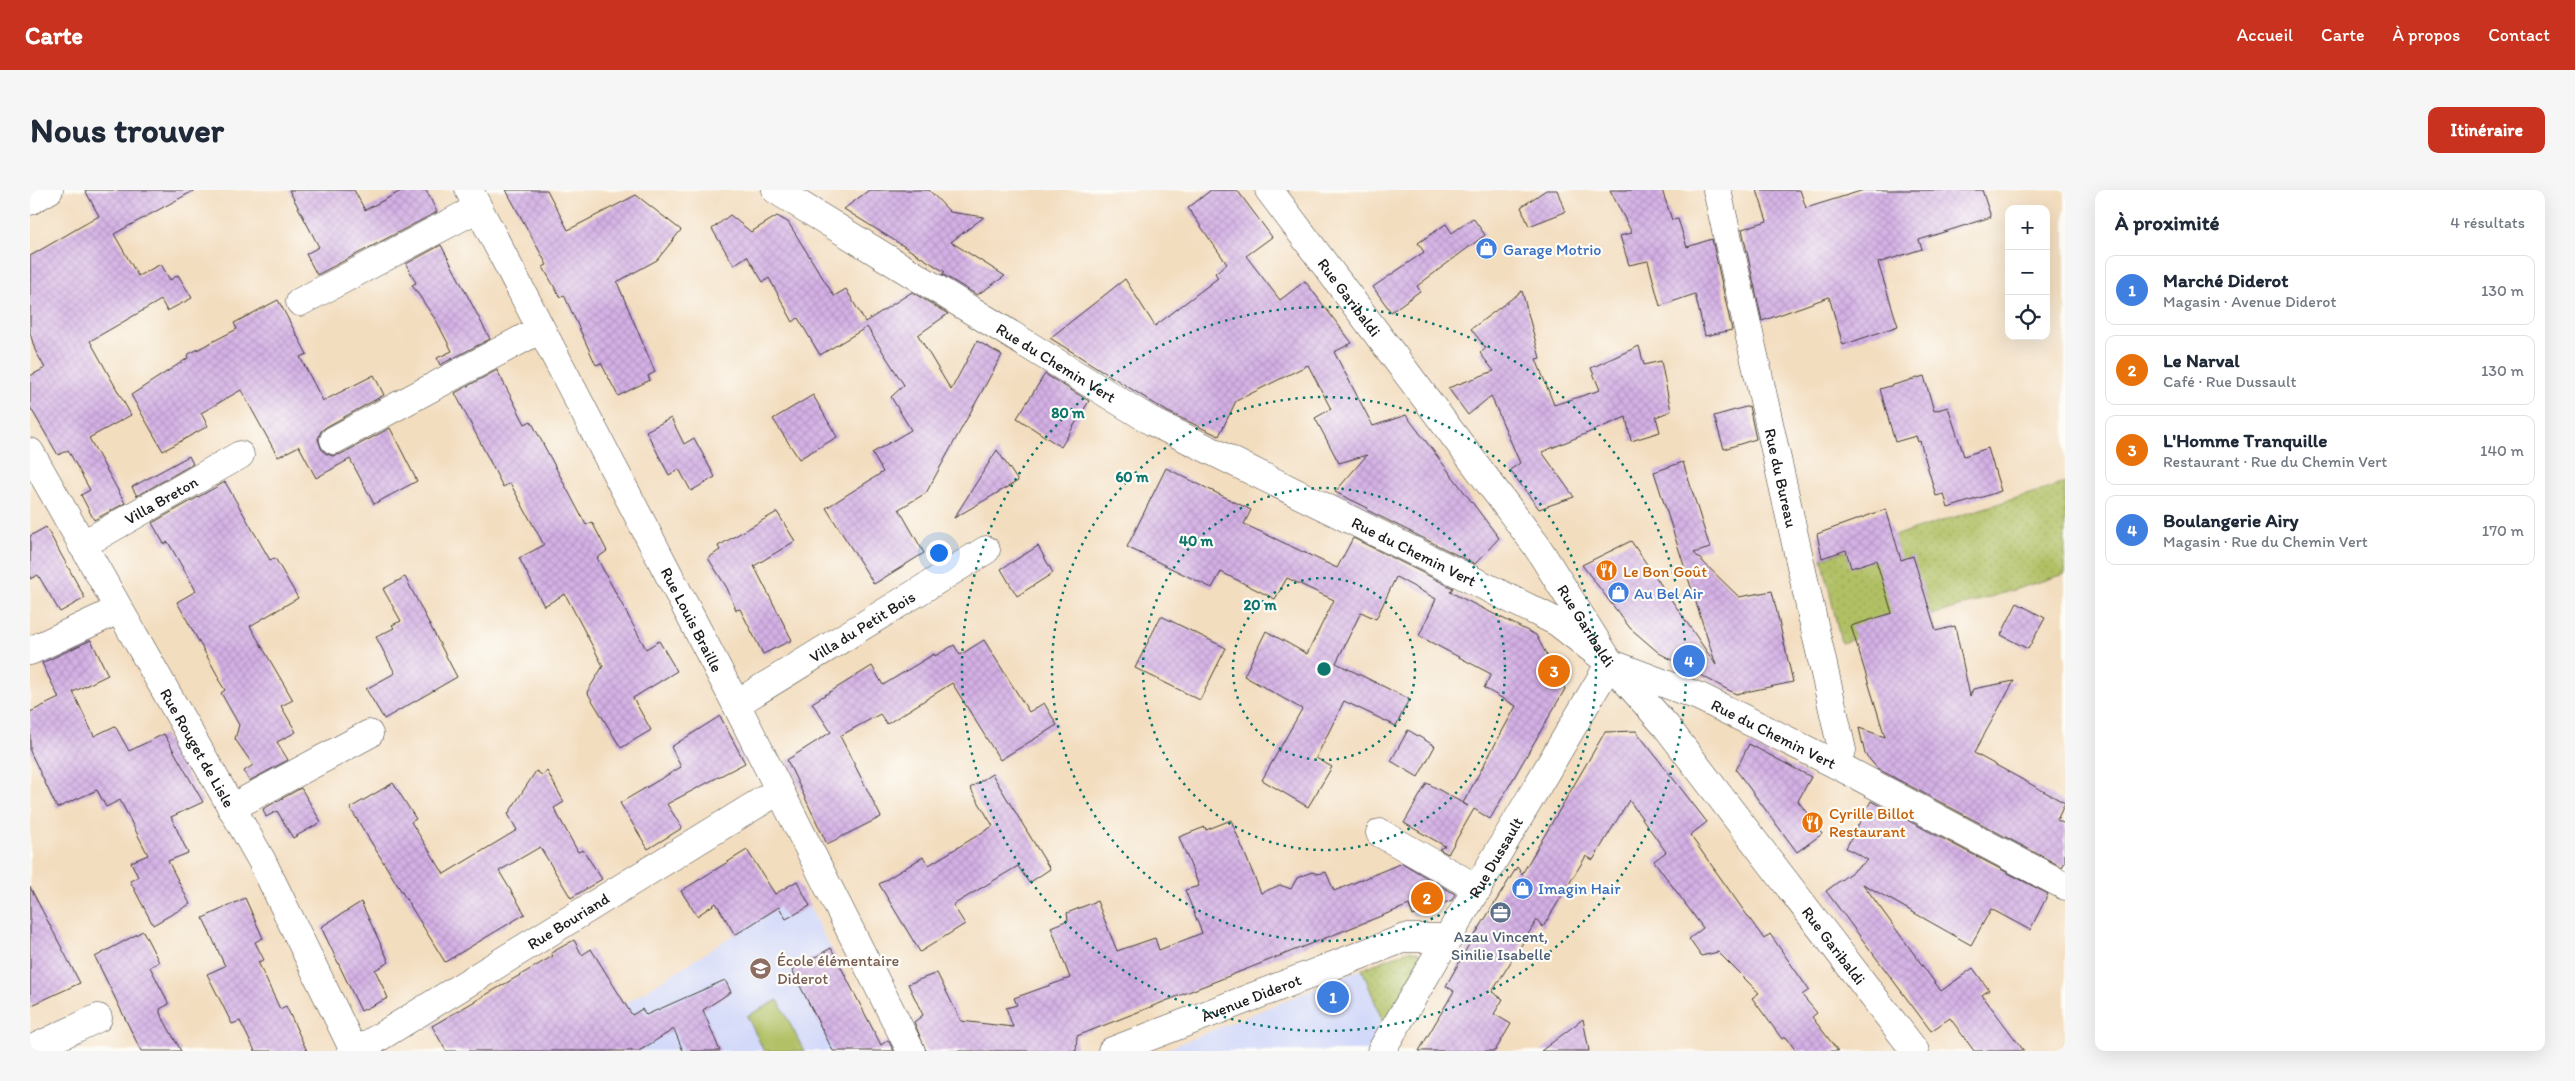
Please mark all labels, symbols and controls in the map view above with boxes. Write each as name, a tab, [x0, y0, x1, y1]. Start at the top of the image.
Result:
text: Carte	[25, 21, 83, 50]
text: Accueil	[2237, 24, 2293, 46]
text: Carte	[2321, 24, 2364, 46]
text: À propos	[2392, 24, 2460, 46]
text: Contact	[2488, 24, 2550, 46]
button: Itinéraire	[2428, 107, 2545, 153]
text: Nous trouver	[30, 109, 224, 151]
map controls	[2005, 205, 2050, 340]
button: +	[2005, 205, 2050, 250]
text: À proximité	[2115, 210, 2220, 235]
text: 4 résultats	[2450, 213, 2525, 232]
shop icon: Garage Motrio	[1475, 237, 1499, 261]
place label: Garage Motrio	[1503, 240, 1601, 259]
button: −	[2005, 250, 2050, 295]
street label: Rue Garibaldi	[1314, 254, 1385, 340]
text: Marché Diderot	[2163, 269, 2288, 292]
text: 1	[2128, 281, 2136, 300]
text: 130 m	[2481, 281, 2524, 300]
text: Magasin · Avenue Diderot	[2163, 292, 2336, 311]
button: locate	[2005, 295, 2050, 340]
street label: Rue du Chemin Vert	[993, 319, 1119, 406]
text: Le Narval	[2163, 349, 2240, 372]
text: 2	[2128, 361, 2136, 380]
text: 130 m	[2481, 361, 2524, 380]
text: Café · Rue Dussault	[2163, 372, 2296, 391]
text: 80 m	[1051, 404, 1085, 422]
street label: Rue du Bureau	[1761, 426, 1802, 529]
text: L'Homme Tranquille	[2163, 429, 2327, 452]
text: 3	[2128, 441, 2136, 460]
text: 140 m	[2480, 441, 2524, 460]
text: Restaurant · Rue du Chemin Vert	[2163, 452, 2387, 471]
text: 60 m	[1115, 468, 1149, 486]
street label: Villa Breton	[121, 471, 201, 528]
text: Boulangerie Airy	[2163, 509, 2299, 532]
street label: Rue du Chemin Vert	[1349, 512, 1480, 590]
text: 4	[2127, 521, 2137, 540]
text: 170 m	[2482, 521, 2524, 540]
text: 40 m	[1179, 532, 1214, 550]
text: Magasin · Rue du Chemin Vert	[2163, 532, 2368, 551]
your location	[926, 540, 952, 566]
restaurant icon: Le Bon Goût	[1595, 559, 1619, 583]
place label: Le Bon Goût	[1623, 562, 1707, 581]
street label: Rue Louis Braille	[657, 564, 727, 675]
street label: Rue Garibaldi	[1554, 581, 1619, 671]
shop icon: Au Bel Air	[1606, 581, 1630, 605]
place label: Au Bel Air	[1634, 584, 1703, 603]
street label: Villa du Petit Bois	[806, 587, 918, 666]
text: 20 m	[1243, 596, 1277, 614]
pin: 4	[1673, 642, 1705, 680]
pin: 3	[1538, 652, 1570, 690]
centre of rings	[1315, 660, 1333, 678]
street label: Rue Rouget de Lisle	[157, 685, 239, 811]
street label: Rue du Chemin Vert	[1708, 695, 1839, 773]
place label: Cyrille Billot Restaurant	[1829, 804, 1915, 841]
restaurant icon: Cyrille Billot Restaurant	[1801, 810, 1825, 834]
street label: Rue Dussault	[1464, 813, 1527, 901]
shop icon: Imagin Hair	[1510, 876, 1534, 900]
pin: 2	[1411, 879, 1443, 917]
place label: Imagin Hair	[1538, 879, 1621, 898]
street label: Rue Bouriand	[523, 888, 613, 953]
office icon: Azau Vincent, Sinilie Isabelle	[1489, 900, 1513, 924]
street label: Rue Garibaldi	[1798, 902, 1870, 988]
place label: Azau Vincent, Sinilie Isabelle	[1451, 927, 1551, 964]
place label: École élémentaire Diderot	[777, 951, 900, 988]
school or university icon: École élémentaire Diderot	[749, 957, 773, 981]
street label: Avenue Diderot	[1199, 970, 1304, 1025]
pin: 1	[1317, 978, 1349, 1016]

